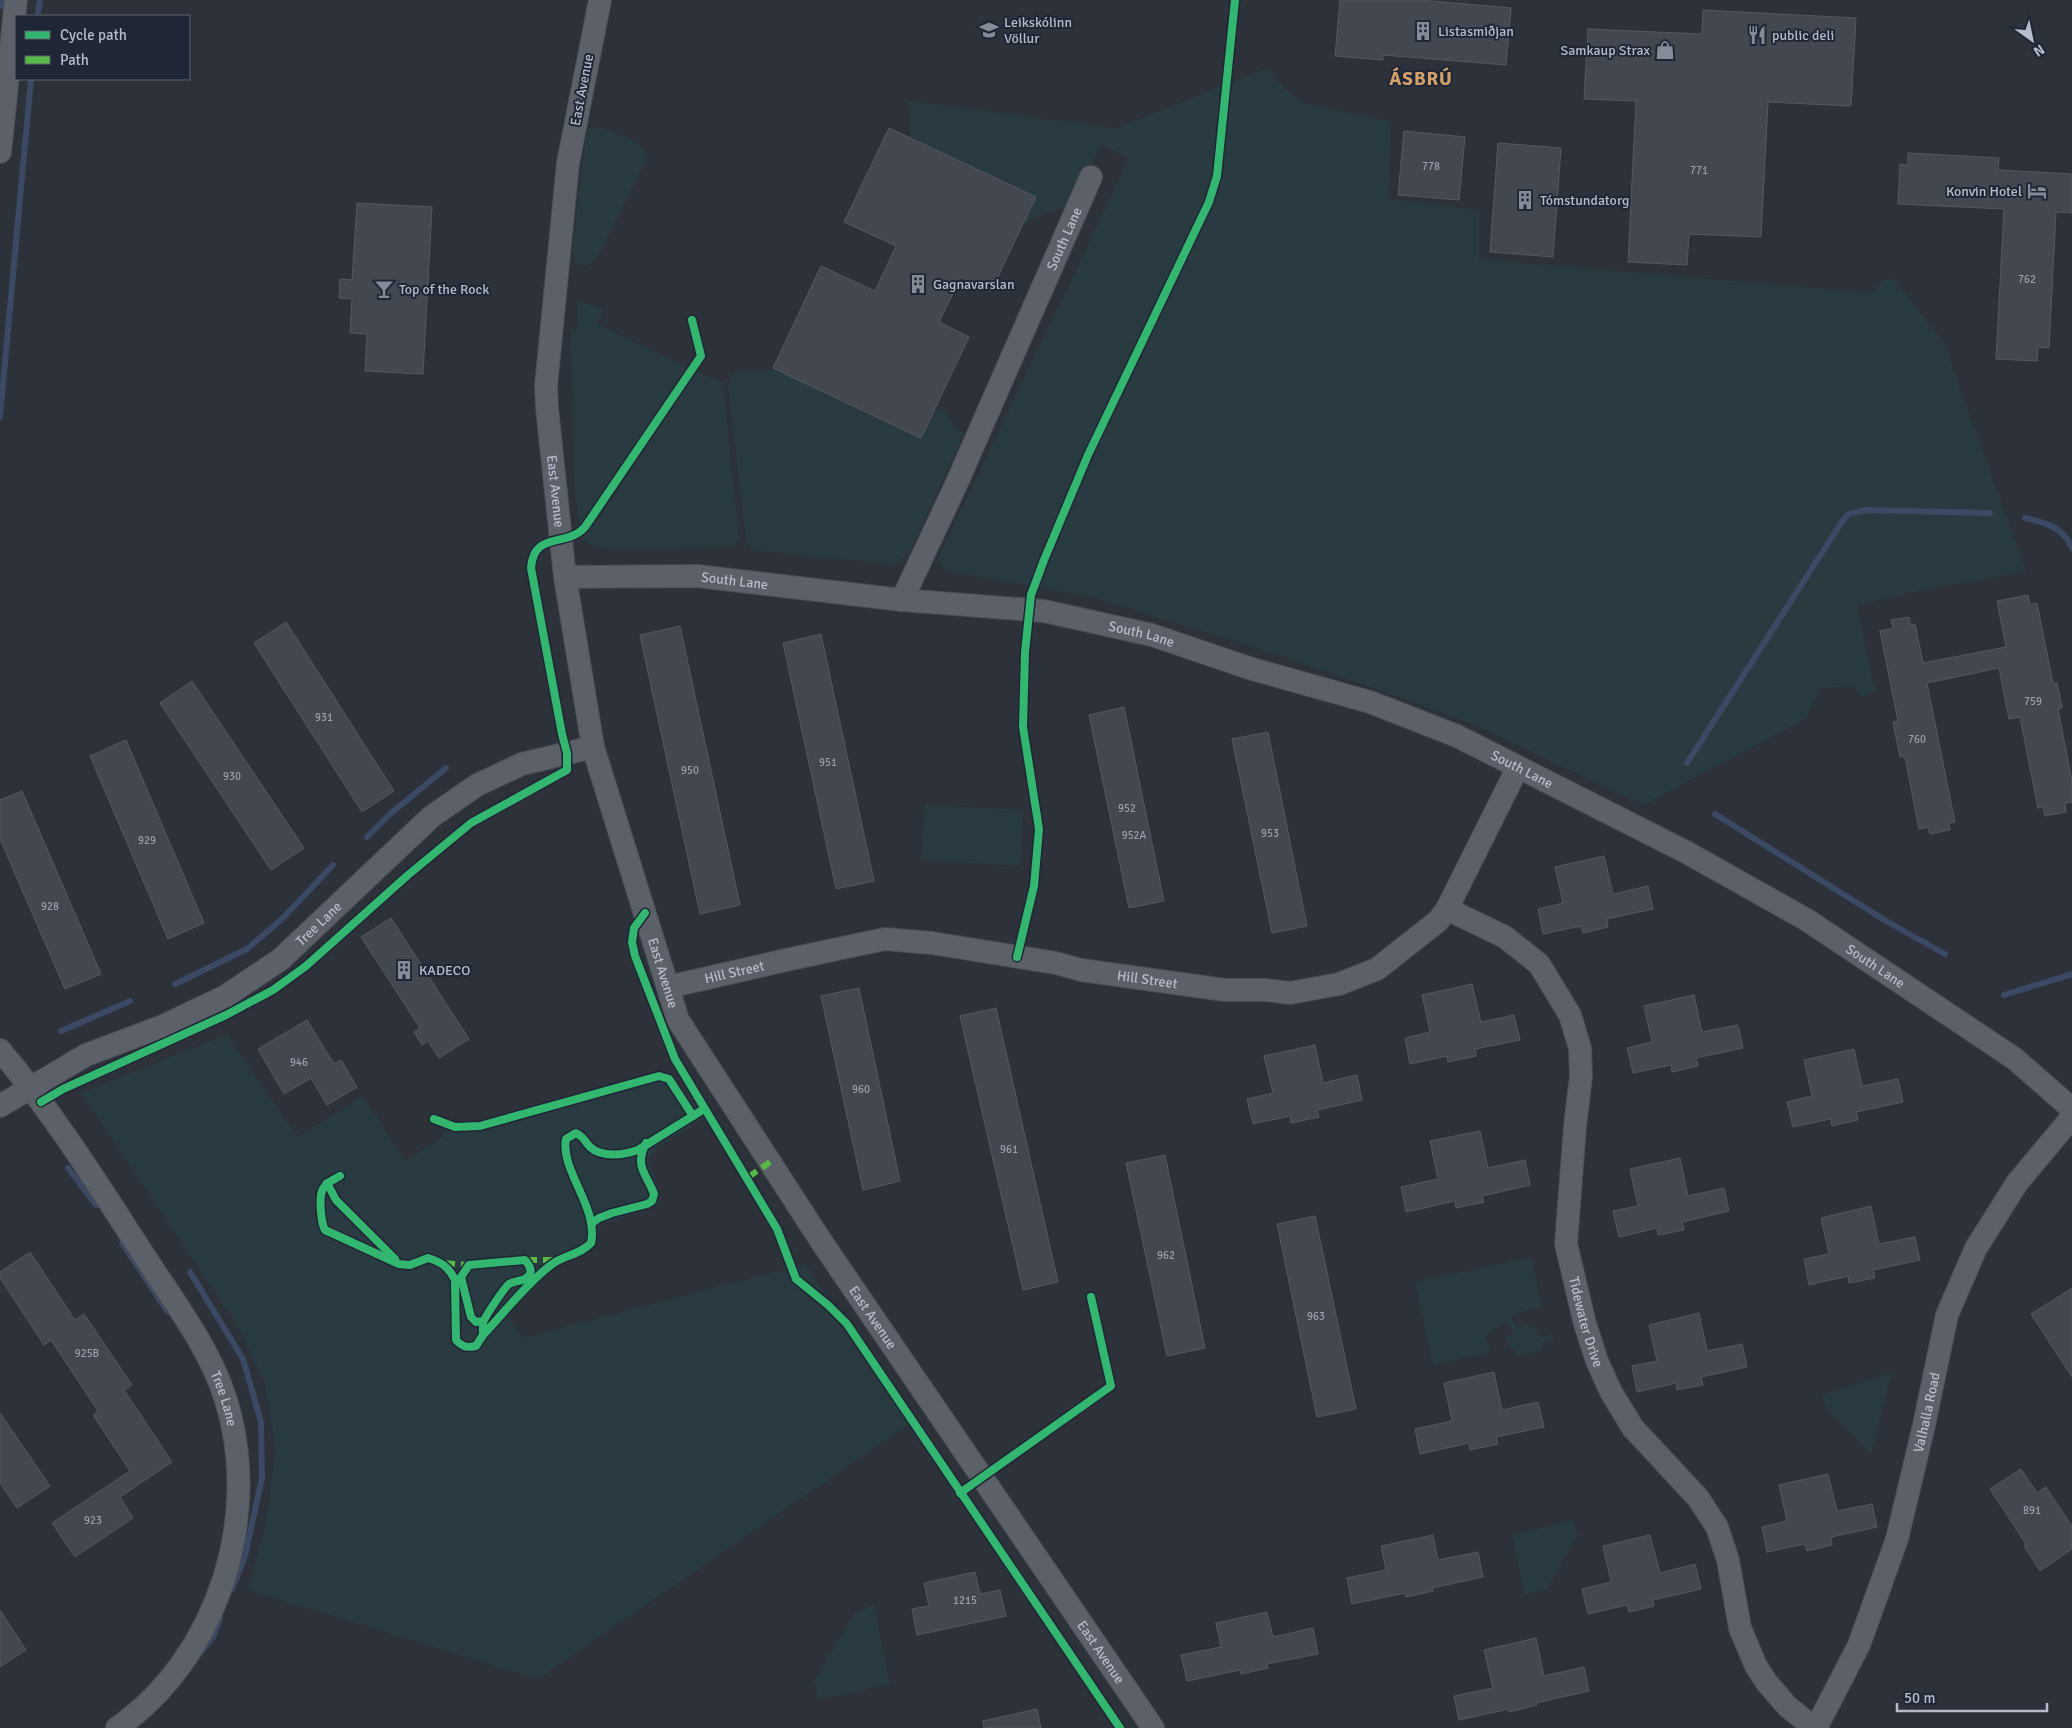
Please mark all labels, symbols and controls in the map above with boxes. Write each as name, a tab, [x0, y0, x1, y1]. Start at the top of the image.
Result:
place label: Leikskólinn Völlur	[1004, 14, 1072, 47]
legend	[15, 15, 190, 80]
north arrow	[2007, 15, 2057, 65]
school or university icon: Leikskólinn Völlur	[978, 19, 1000, 41]
building icon: Listasmiðjan	[1412, 20, 1434, 42]
place label: Listasmiðjan	[1438, 23, 1514, 40]
restaurant icon: public deli	[1746, 24, 1768, 46]
text: Cycle path	[60, 26, 127, 44]
place label: public deli	[1772, 27, 1834, 44]
shop icon: Samkaup Strax	[1654, 39, 1676, 61]
text: N	[2030, 41, 2048, 60]
place label: Samkaup Strax	[1560, 42, 1651, 59]
text: Path	[60, 51, 89, 69]
street label: East Avenue	[567, 53, 597, 127]
district label: ÁSBRÚ	[1389, 67, 1453, 91]
house number: 778	[1422, 160, 1440, 173]
house number: 771	[1690, 164, 1708, 177]
hotel icon: Konvin Hotel	[2026, 180, 2048, 202]
place label: Konvin Hotel	[1946, 183, 2022, 200]
building icon: Tómstundatorg	[1514, 189, 1536, 211]
place label: Tómstundatorg	[1540, 192, 1629, 209]
street label: South Lane	[1043, 204, 1085, 273]
building icon: Gagnavarslan	[907, 273, 929, 295]
house number: 762	[2018, 273, 2036, 286]
place label: Gagnavarslan	[933, 276, 1015, 293]
bar icon: Top of the Rock	[373, 278, 395, 300]
place label: Top of the Rock	[399, 281, 489, 298]
street label: East Avenue	[544, 454, 568, 528]
street label: South Lane	[700, 568, 769, 593]
street label: South Lane	[1107, 617, 1177, 651]
house number: 759	[2024, 695, 2042, 708]
house number: 931	[315, 711, 333, 724]
house number: 760	[1908, 733, 1926, 746]
street label: South Lane	[1488, 746, 1556, 792]
house number: 951	[819, 756, 837, 769]
house number: 950	[681, 764, 699, 777]
house number: 930	[223, 770, 241, 783]
house number: 952	[1118, 802, 1136, 815]
house number: 953	[1261, 827, 1279, 840]
house number: 952A	[1122, 829, 1147, 842]
house number: 929	[138, 834, 156, 847]
street label: Tree Lane	[292, 898, 345, 949]
house number: 928	[41, 900, 59, 913]
street label: East Avenue	[644, 936, 682, 1010]
street label: South Lane	[1843, 940, 1908, 992]
street label: Hill Street	[703, 957, 766, 987]
building icon: KADECO	[393, 959, 415, 981]
place label: KADECO	[419, 962, 470, 979]
street label: Hill Street	[1116, 967, 1179, 992]
house number: 946	[290, 1056, 308, 1069]
house number: 960	[852, 1083, 870, 1096]
house number: 961	[1000, 1143, 1018, 1156]
house number: 962	[1157, 1249, 1175, 1262]
street label: Tidewater Drive	[1566, 1275, 1607, 1370]
street label: East Avenue	[845, 1282, 901, 1352]
house number: 963	[1307, 1310, 1325, 1323]
house number: 925B	[75, 1347, 100, 1360]
street label: Tree Lane	[207, 1368, 241, 1428]
street label: Valhalla Road	[1909, 1371, 1943, 1454]
house number: 891	[2023, 1504, 2041, 1517]
house number: 923	[84, 1514, 102, 1527]
house number: 1215	[953, 1594, 977, 1607]
street label: East Avenue	[1074, 1617, 1129, 1687]
scale bar	[1897, 1680, 2047, 1712]
text: 50 m	[1904, 1689, 1935, 1707]

